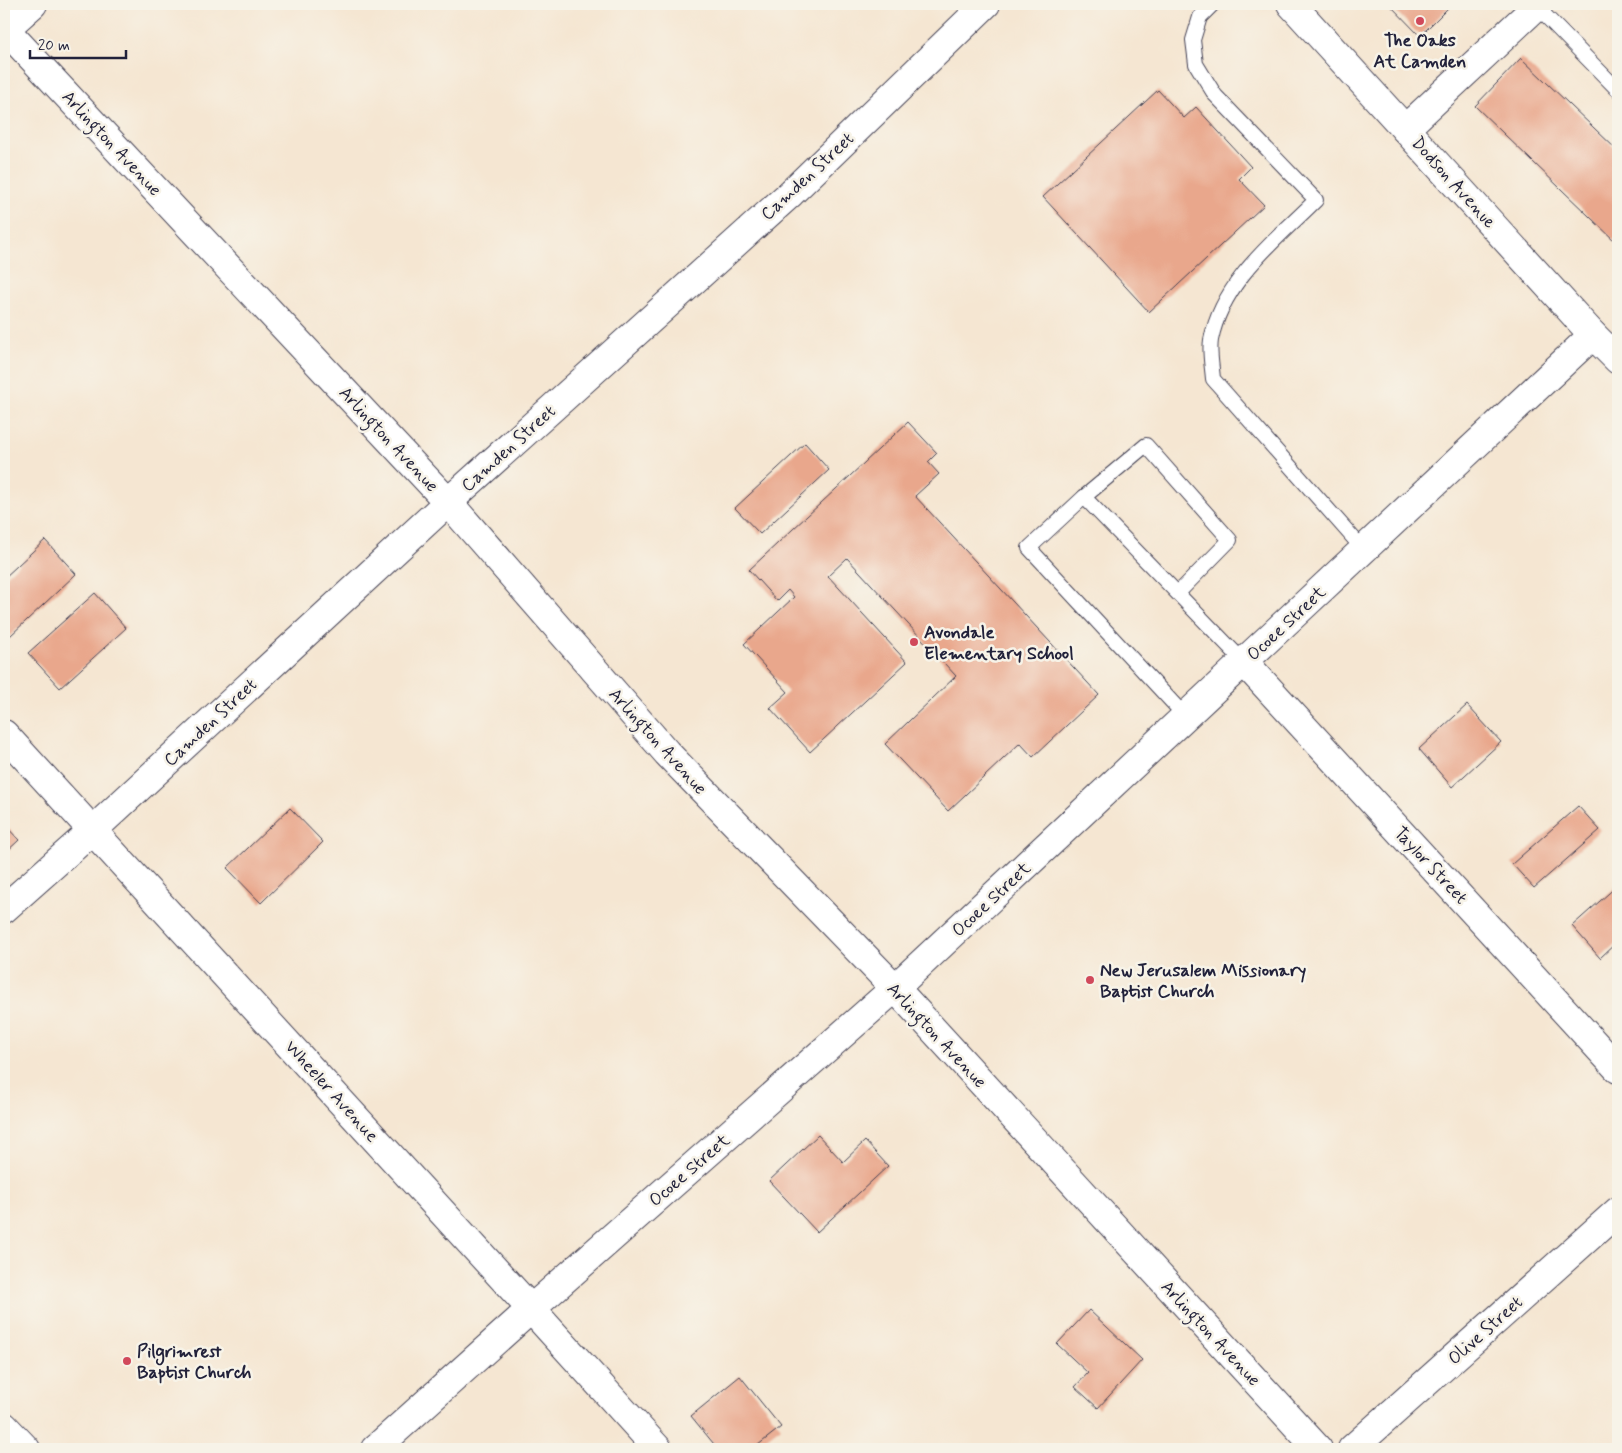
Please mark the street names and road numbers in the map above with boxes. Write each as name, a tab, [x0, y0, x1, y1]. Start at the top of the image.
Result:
street label: Arlington Avenue	[55, 86, 167, 203]
street label: Camden Street	[756, 127, 860, 226]
street label: Dodson Avenue	[1406, 132, 1501, 234]
street label: Arlington Avenue	[332, 382, 444, 499]
street label: Camden Street	[456, 400, 561, 498]
street label: Ocoee Street	[1242, 581, 1332, 667]
street label: Camden Street	[159, 673, 263, 772]
street label: Arlington Avenue	[601, 683, 712, 802]
street label: Taylor Street	[1388, 822, 1473, 910]
street label: Ocoee Street	[947, 857, 1037, 943]
street label: Arlington Avenue	[880, 978, 992, 1095]
street label: Wheeler Avenue	[279, 1036, 384, 1148]
street label: Ocoee Street	[644, 1129, 736, 1213]
street label: Arlington Avenue	[1154, 1276, 1266, 1393]
street label: Olive Street	[1443, 1291, 1528, 1371]

